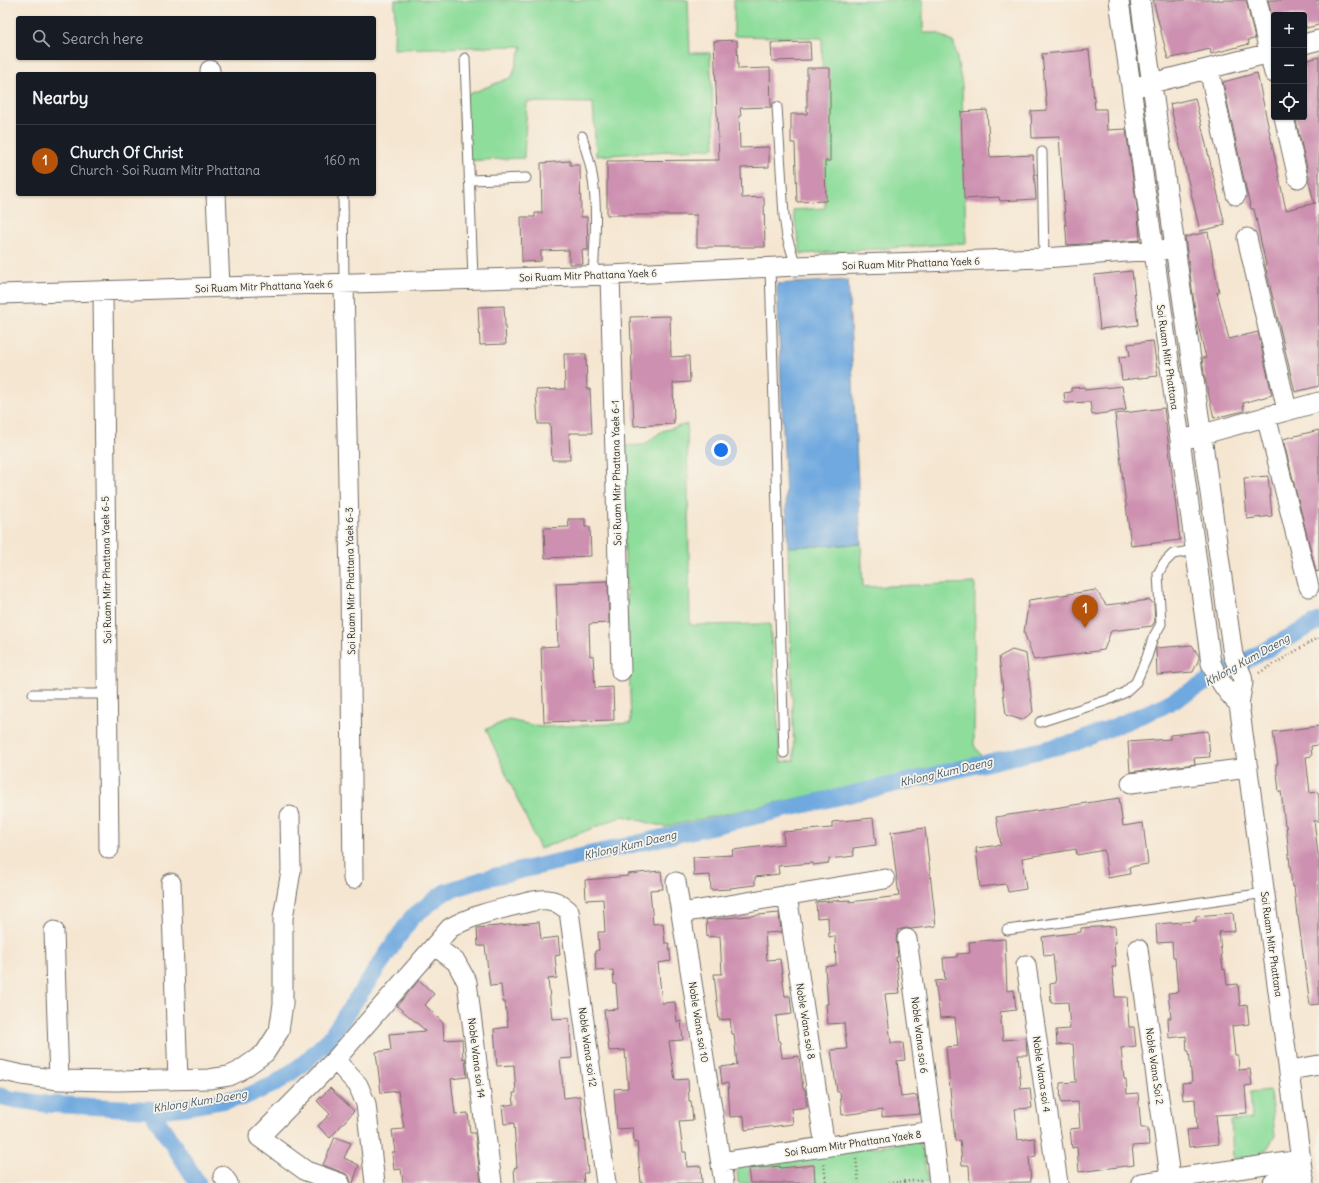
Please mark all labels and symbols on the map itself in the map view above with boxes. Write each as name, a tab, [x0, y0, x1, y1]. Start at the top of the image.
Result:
street label: Soi Ruam Mitr Phattana Yaek 6	[842, 255, 980, 272]
street label: Soi Ruam Mitr Phattana Yaek 6	[519, 267, 657, 284]
street label: Soi Ruam Mitr Phattana Yaek 6	[195, 278, 333, 295]
street label: Soi Ruam Mitr Phattana	[1154, 304, 1181, 411]
street label: Soi Ruam Mitr Phattana Yaek 6-1	[609, 400, 624, 546]
your location	[711, 440, 731, 460]
street label: Soi Ruam Mitr Phattana Yaek 6-5	[99, 496, 114, 644]
street label: Soi Ruam Mitr Phattana Yaek 6-3	[343, 507, 358, 655]
pin: 1	[1072, 595, 1098, 628]
water label: Khlong Kum Daeng	[1202, 630, 1293, 689]
water label: Khlong Kum Daeng	[898, 754, 995, 789]
water label: Khlong Kum Daeng	[582, 827, 679, 862]
street label: Soi Ruam Mitr Phattana	[1258, 891, 1285, 998]
street label: Noble Wana soi 10	[686, 981, 711, 1063]
street label: Noble Wana soi 8	[793, 982, 818, 1060]
street label: Noble Wana soi 6	[908, 996, 931, 1074]
street label: Noble Wana soi 12	[575, 1006, 600, 1088]
street label: Noble Wana soi 14	[465, 1017, 488, 1099]
street label: Noble Wana Soi 2	[1143, 1027, 1166, 1106]
street label: Noble Wana soi 4	[1030, 1035, 1053, 1113]
water label: Khlong Kum Daeng	[152, 1087, 249, 1115]
street label: Soi Ruam Mitr Phattana Yaek 8	[784, 1127, 922, 1160]

